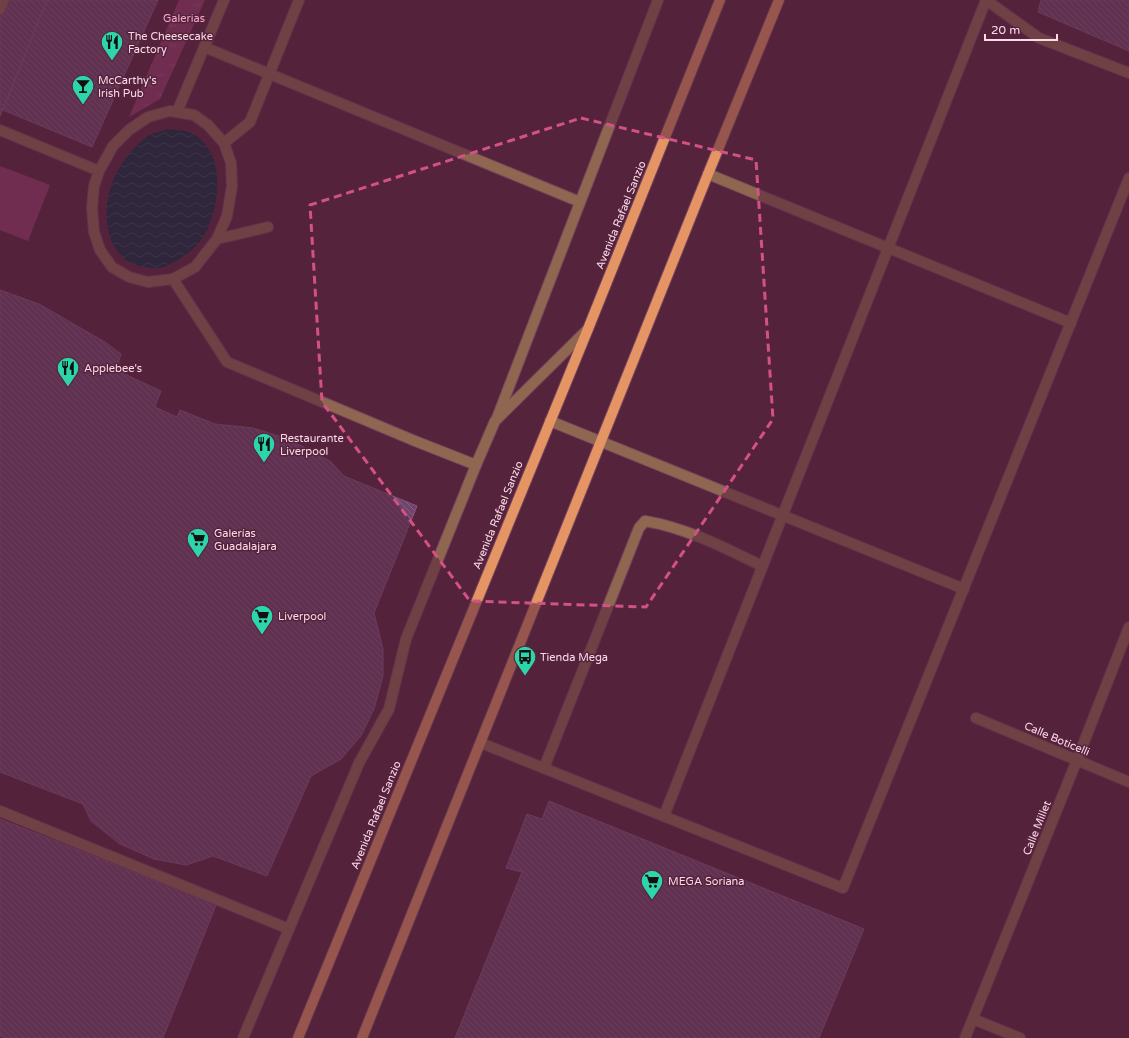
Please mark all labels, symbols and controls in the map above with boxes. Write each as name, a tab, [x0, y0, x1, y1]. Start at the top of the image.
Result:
park label: Galerias	[163, 12, 205, 25]
scale bar	[985, 16, 1057, 42]
text: 20 m	[991, 23, 1020, 37]
restaurant icon: The Cheesecake Factory	[99, 29, 125, 62]
place label: The Cheesecake Factory	[128, 30, 213, 56]
bar icon: McCarthy's Irish Pub	[70, 73, 96, 106]
place label: McCarthy's Irish Pub	[98, 74, 157, 100]
street label: Avenida Rafael Sanzio	[593, 159, 649, 271]
restaurant icon: Applebee's	[55, 355, 81, 388]
place label: Applebee's	[84, 362, 142, 375]
restaurant icon: Restaurante Liverpool	[251, 431, 277, 464]
place label: Restaurante Liverpool	[280, 432, 344, 458]
street label: Avenida Rafael Sanzio	[470, 459, 526, 571]
supermarket icon: Galerías Guadalajara	[185, 526, 211, 559]
place label: Galerías Guadalajara	[214, 527, 277, 553]
supermarket icon: Liverpool	[249, 603, 275, 636]
place label: Liverpool	[278, 610, 326, 623]
bus stop icon: Tienda Mega	[512, 644, 538, 677]
place label: Tienda Mega	[540, 651, 608, 664]
street label: Calle Boticelli	[1022, 719, 1092, 759]
street label: Avenida Rafael Sanzio	[348, 759, 404, 871]
street label: Calle Millet	[1020, 799, 1054, 857]
supermarket icon: MEGA Soriana	[639, 868, 665, 901]
place label: MEGA Soriana	[668, 875, 744, 888]

